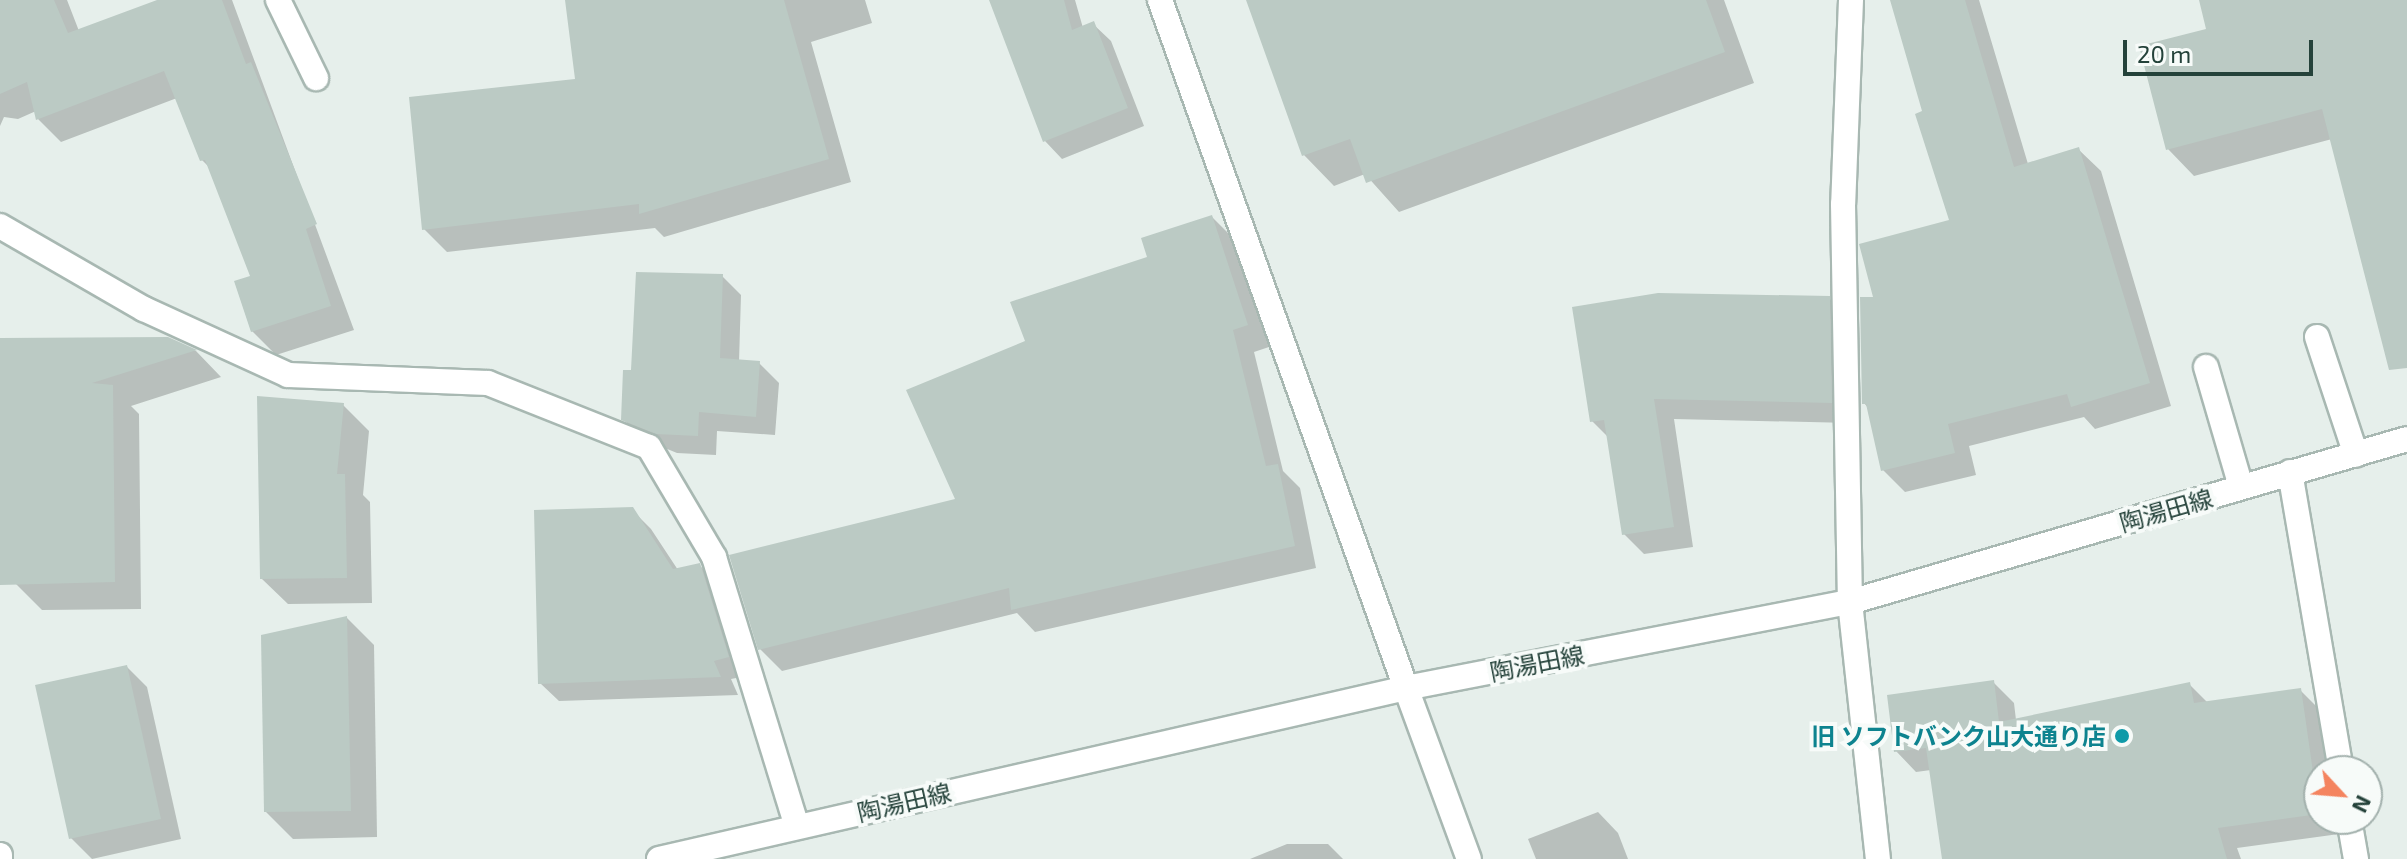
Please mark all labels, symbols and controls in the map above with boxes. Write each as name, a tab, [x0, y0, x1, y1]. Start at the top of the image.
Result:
scale bar	[2127, 24, 2317, 74]
text: 20 m	[2137, 39, 2191, 68]
street label: 陶湯田線	[2116, 483, 2216, 537]
street label: 陶湯田線	[1487, 640, 1587, 686]
place label: 旧 ソフトバンク山大通り店	[1813, 722, 2106, 750]
marker: 旧 ソフトバンク山大通り店	[2113, 727, 2131, 745]
north arrow	[2303, 755, 2383, 835]
street label: 陶湯田線	[854, 777, 954, 827]
text: N	[2348, 792, 2378, 817]

